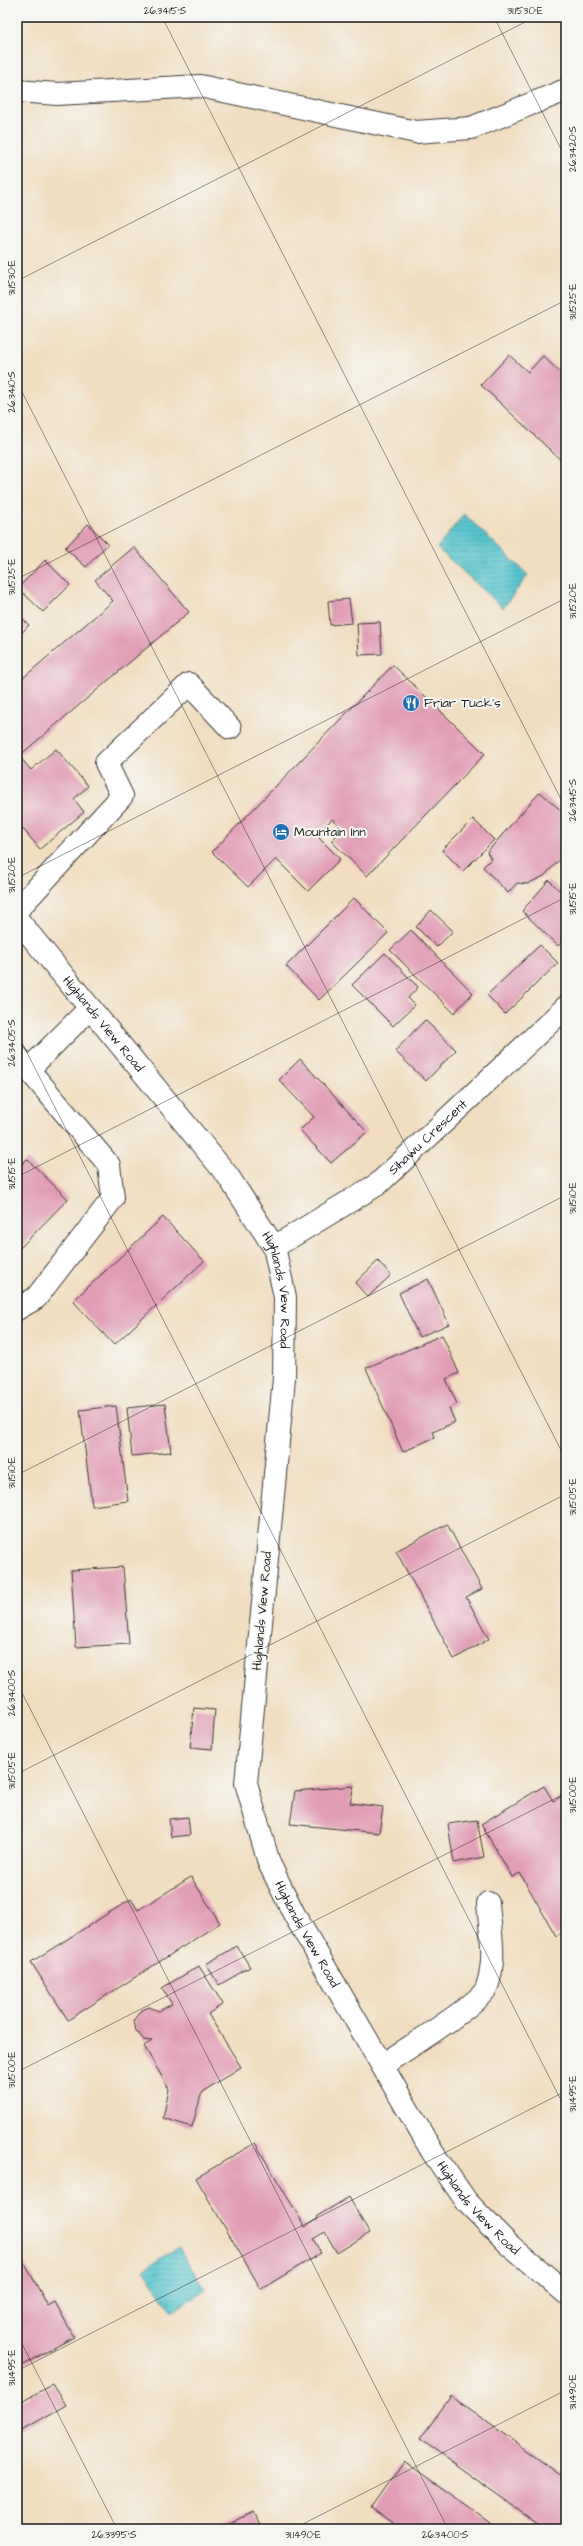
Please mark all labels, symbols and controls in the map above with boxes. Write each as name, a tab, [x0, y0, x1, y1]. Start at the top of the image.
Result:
text: 26.3415°S	[144, 4, 187, 18]
text: 31.1530°E	[507, 4, 543, 18]
text: 26.3420°S	[566, 125, 580, 172]
text: 31.1530°E	[5, 260, 19, 296]
text: 31.1525°E	[566, 283, 580, 321]
text: 26.3410°S	[5, 371, 19, 413]
text: 31.1525°E	[5, 558, 19, 596]
text: 31.1520°E	[566, 583, 580, 619]
restaurant icon: Friar Tuck's	[401, 693, 421, 713]
place label: Friar Tuck's	[424, 694, 501, 712]
text: 26.3415°S	[566, 778, 580, 821]
hotel icon: Mountain Inn	[271, 822, 291, 842]
place label: Mountain Inn	[294, 823, 366, 841]
text: 31.1520°E	[5, 857, 19, 893]
text: 31.1515°E	[566, 883, 580, 915]
street label: Highlands View Road	[58, 972, 148, 1076]
text: 26.3405°S	[5, 1019, 19, 1067]
street label: Sihawu Crescent	[384, 1095, 472, 1179]
text: 31.1515°E	[5, 1158, 19, 1190]
text: 31.1510°E	[566, 1182, 580, 1214]
street label: Highlands View Road	[257, 1228, 294, 1349]
text: 31.1510°E	[5, 1457, 19, 1489]
text: 31.1505°E	[566, 1478, 580, 1516]
street label: Highlands View Road	[248, 1550, 277, 1671]
text: 26.3400°S	[5, 1669, 19, 1716]
text: 31.1505°E	[5, 1752, 19, 1790]
text: 31.1500°E	[566, 1776, 580, 1813]
street label: Highlands View Road	[270, 1878, 344, 1991]
text: 31.1500°E	[5, 2051, 19, 2088]
text: 31.1495°E	[566, 2076, 580, 2112]
street label: Highlands View Road	[432, 2157, 524, 2259]
text: 31.1495°E	[5, 2350, 19, 2386]
text: 31.1490°E	[566, 2374, 580, 2410]
text: 26.3395°S	[92, 2528, 137, 2542]
text: 31.1490°E	[285, 2528, 321, 2542]
text: 26.3400°S	[422, 2528, 469, 2542]

